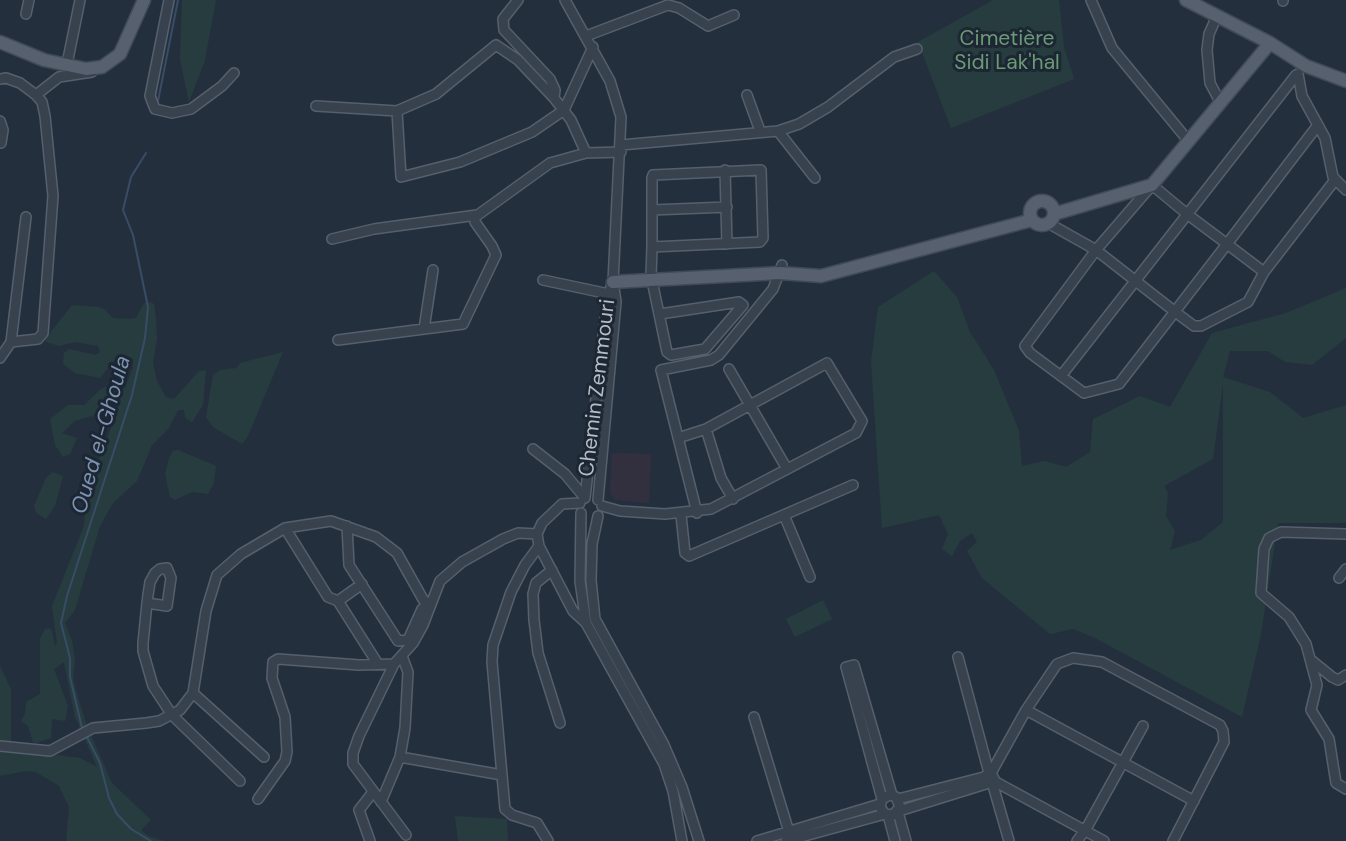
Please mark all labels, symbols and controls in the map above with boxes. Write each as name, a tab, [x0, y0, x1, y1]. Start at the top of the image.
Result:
park label: Cimetière Sidi Lak'hal	[954, 26, 1060, 76]
street label: Chemin Zemmouri	[575, 298, 621, 478]
water label: Oued el-Ghoula	[67, 353, 137, 517]

